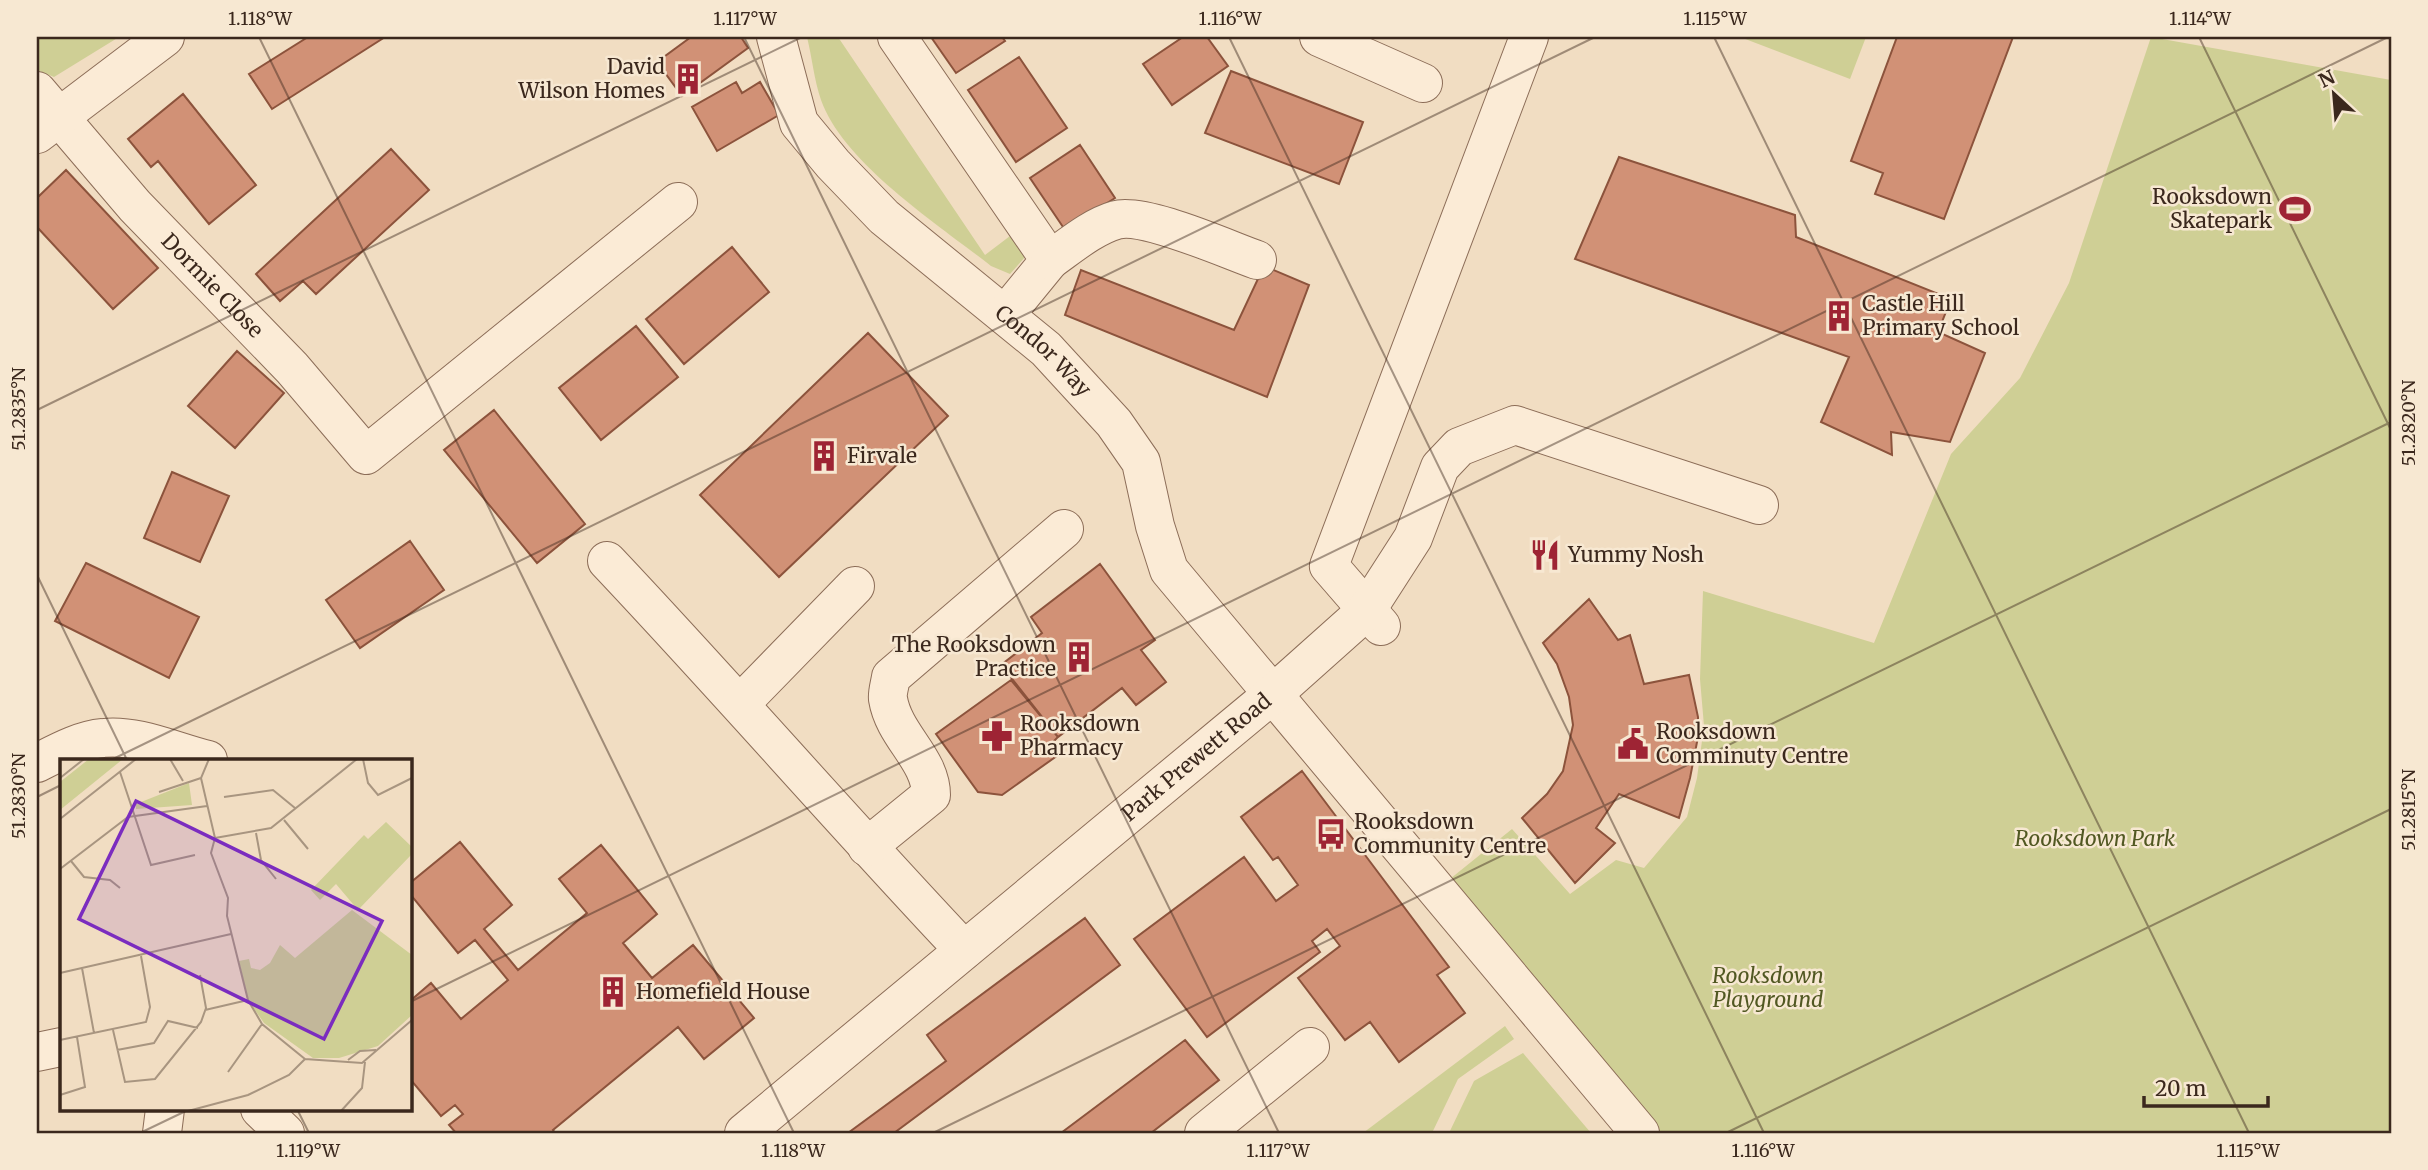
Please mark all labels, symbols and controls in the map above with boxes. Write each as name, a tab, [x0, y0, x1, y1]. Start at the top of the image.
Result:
text: 1.118°W	[228, 7, 293, 30]
text: 1.117°W	[713, 7, 778, 30]
text: 1.116°W	[1199, 7, 1262, 30]
text: 1.115°W	[1683, 7, 1748, 30]
text: 1.114°W	[2169, 7, 2232, 30]
place label: David Wilson Homes	[517, 53, 665, 104]
north arrow	[2298, 60, 2368, 130]
building icon: David Wilson Homes	[671, 62, 705, 96]
text: N	[2315, 65, 2339, 93]
place label: Rooksdown Skatepark	[2152, 183, 2273, 234]
sports icon: Rooksdown Skatepark	[2278, 192, 2312, 226]
street label: Dormie Close	[156, 227, 269, 343]
place label: Castle Hill Primary School	[1862, 290, 2020, 341]
street label: Condor Way	[990, 299, 1098, 403]
building icon: Castle Hill Primary School	[1822, 299, 1856, 333]
text: 51.2835°N	[7, 367, 30, 451]
text: 51.2820°N	[2397, 380, 2420, 466]
building icon: Firvale	[807, 439, 841, 473]
place label: Firvale	[847, 442, 917, 469]
restaurant icon: Yummy Nosh	[1528, 538, 1562, 572]
place label: Yummy Nosh	[1567, 541, 1704, 568]
place label: The Rooksdown Practice	[892, 631, 1056, 682]
building icon: The Rooksdown Practice	[1062, 640, 1096, 674]
street label: Park Prewett Road	[1116, 687, 1277, 827]
place label: Rooksdown Pharmacy	[1020, 710, 1140, 761]
place label: Rooksdown Comminuty Centre	[1656, 718, 1848, 769]
pharmacy icon: Rooksdown Pharmacy	[980, 719, 1014, 753]
public building icon: Rooksdown Comminuty Centre	[1616, 727, 1650, 761]
text: 51.2830°N	[7, 753, 30, 839]
inset map	[60, 759, 411, 1110]
text: 51.2815°N	[2397, 769, 2420, 851]
place label: Rooksdown Community Centre	[1354, 808, 1546, 859]
bus stop icon: Rooksdown Community Centre	[1314, 817, 1348, 851]
park label: Rooksdown Park	[2015, 825, 2176, 852]
park label: Rooksdown Playground	[1712, 962, 1824, 1013]
building icon: Homefield House	[596, 975, 630, 1009]
place label: Homefield House	[636, 978, 810, 1005]
scale bar	[2144, 1065, 2269, 1109]
text: 20 m	[2155, 1075, 2207, 1102]
text: 1.119°W	[276, 1139, 341, 1162]
text: 1.118°W	[761, 1139, 826, 1162]
text: 1.117°W	[1246, 1139, 1311, 1162]
text: 1.116°W	[1732, 1139, 1795, 1162]
text: 1.115°W	[2216, 1139, 2281, 1162]

